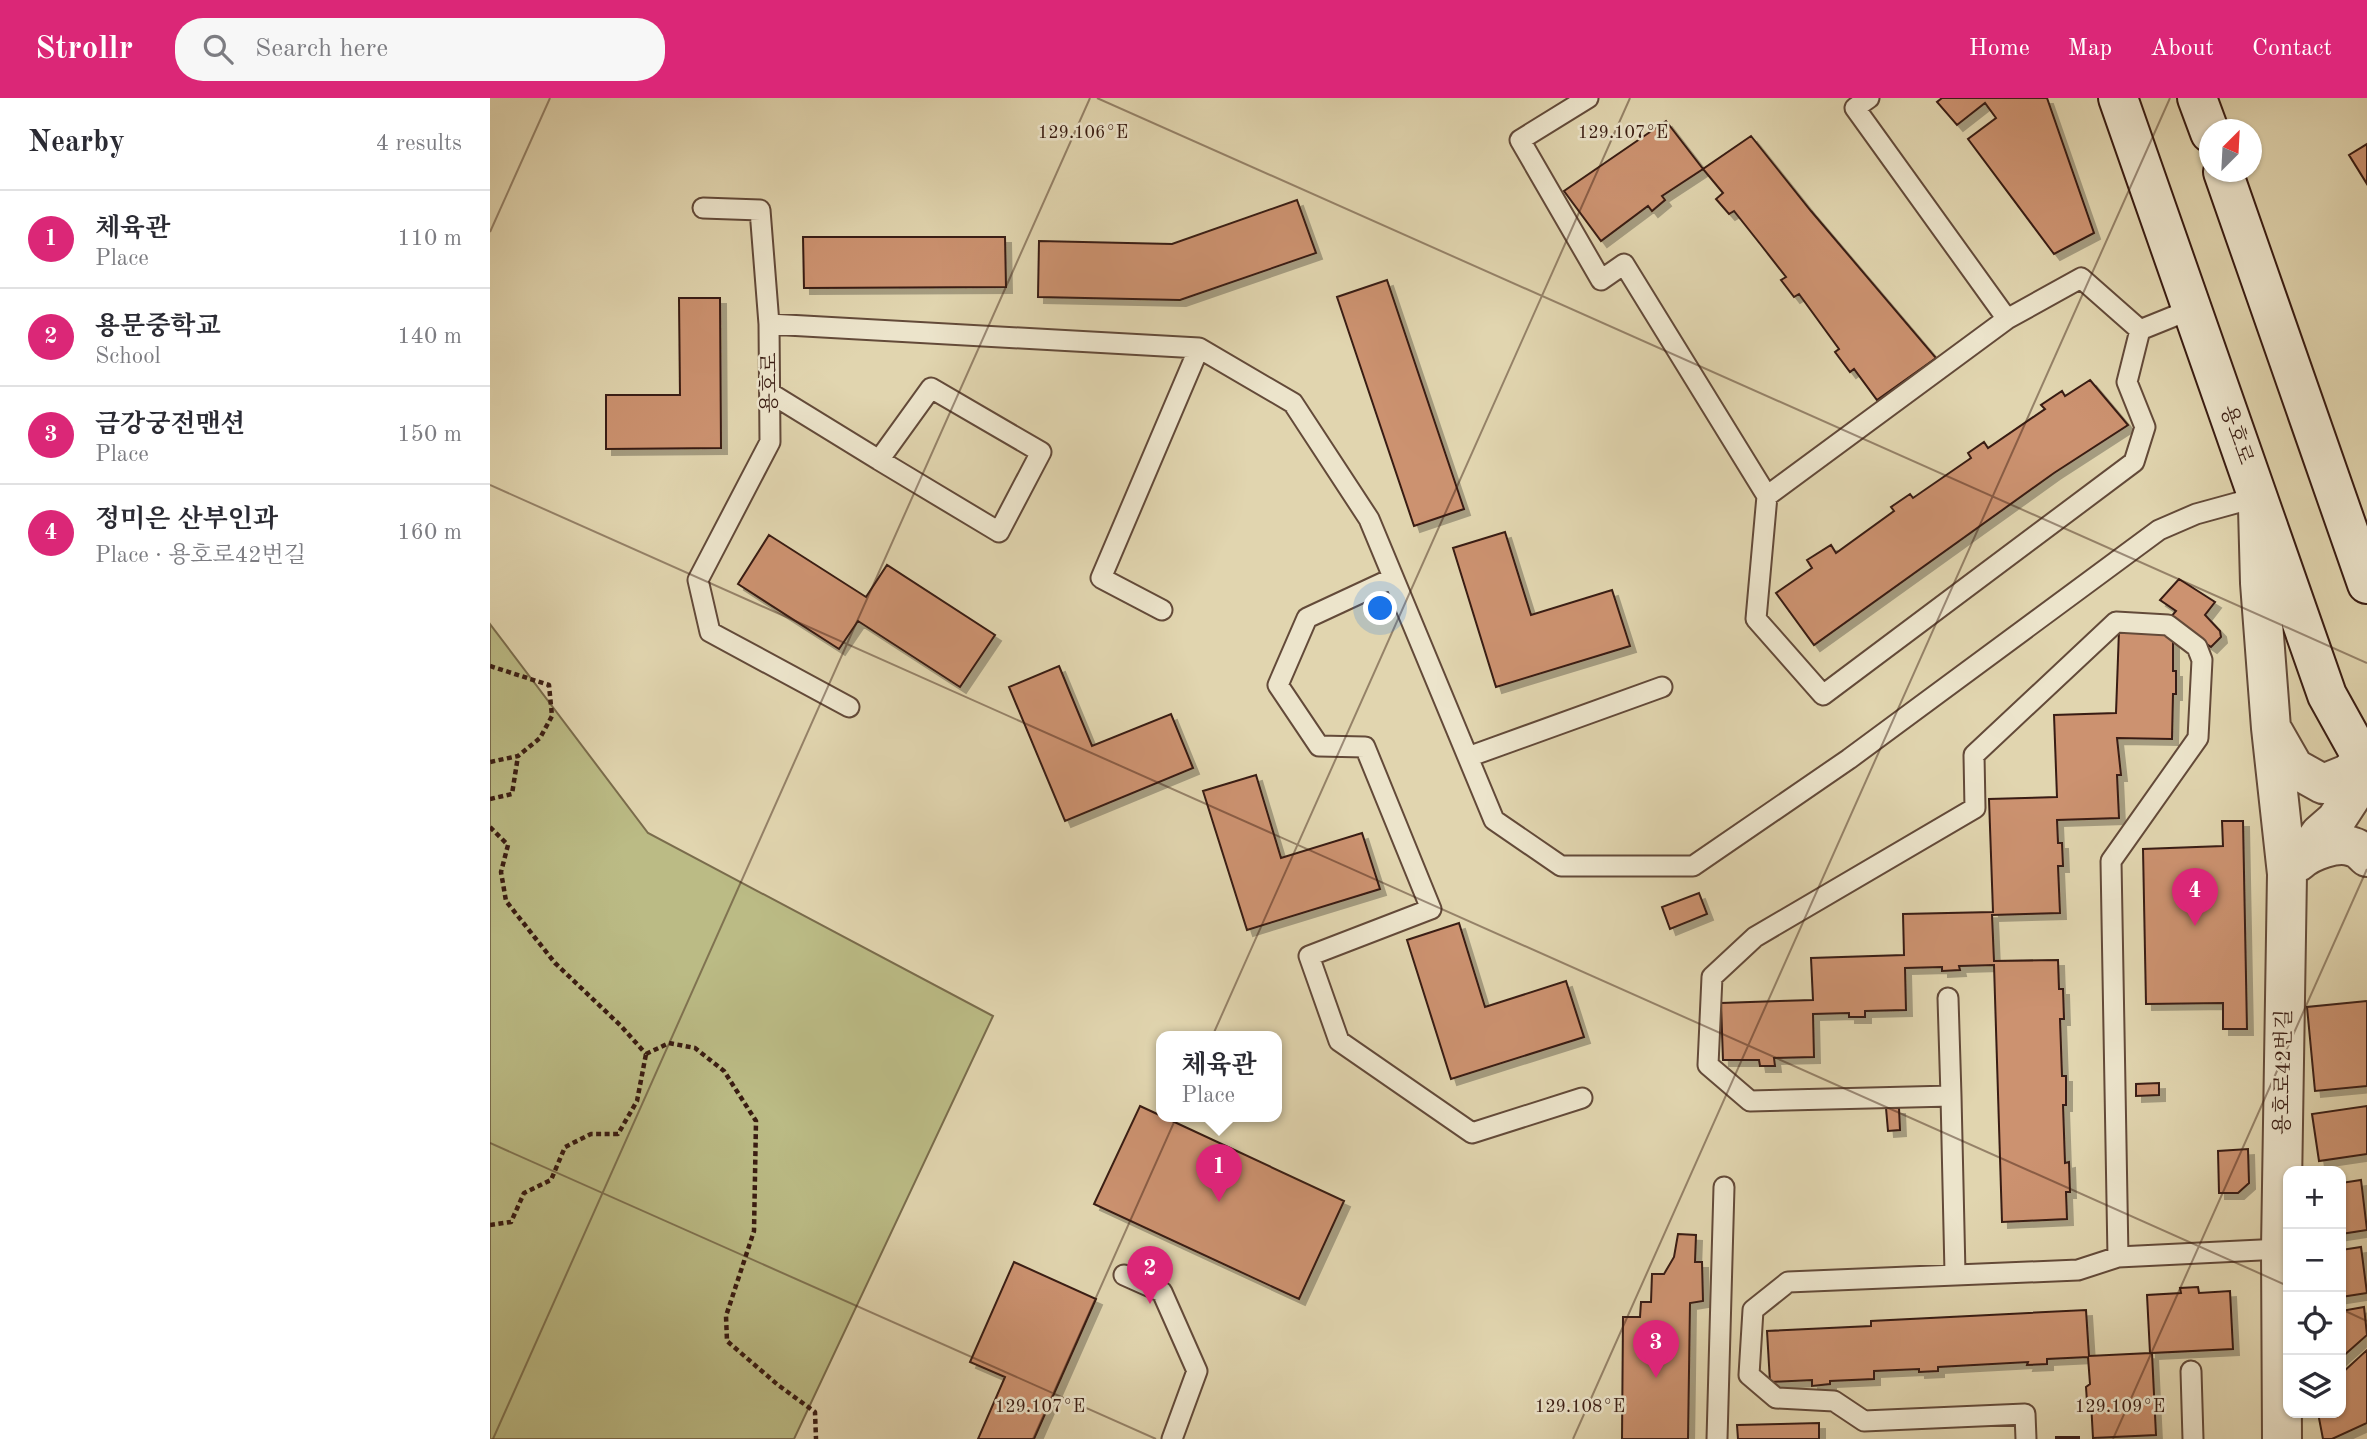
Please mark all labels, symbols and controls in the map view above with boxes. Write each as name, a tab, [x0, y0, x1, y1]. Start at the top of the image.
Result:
search box	[175, 18, 665, 81]
icon: search	[199, 30, 237, 68]
text: Strollr	[35, 33, 133, 66]
text: Search here	[255, 36, 388, 62]
text: Home	[1969, 37, 2030, 61]
text: Map	[2068, 37, 2112, 61]
text: About	[2150, 37, 2214, 61]
text: Contact	[2252, 37, 2332, 61]
north arrow	[2199, 119, 2262, 182]
text: 129.106°E	[1038, 124, 1128, 142]
text: 129.107°E	[1578, 124, 1668, 142]
text: Nearby	[28, 128, 125, 158]
text: 4 results	[376, 132, 462, 155]
text: 체육관	[95, 216, 170, 242]
text: 1	[44, 227, 58, 250]
text: 110 m	[397, 227, 462, 250]
text: Place	[95, 247, 149, 270]
text: 용문중학교	[95, 314, 221, 340]
text: 2	[44, 325, 58, 348]
text: 140 m	[397, 325, 462, 348]
text: School	[95, 345, 161, 368]
street label: 용호로	[758, 353, 781, 413]
street label: 용호로	[2216, 402, 2258, 467]
text: 금강궁전맨션	[95, 412, 246, 438]
text: 3	[44, 423, 58, 446]
text: 150 m	[397, 423, 462, 446]
text: Place	[95, 443, 149, 466]
text: 정미은 산부인과	[95, 507, 278, 533]
text: 4	[44, 521, 58, 544]
text: 160 m	[397, 521, 462, 544]
text: Place · 용호로42번길	[95, 544, 306, 567]
your location	[1363, 591, 1397, 625]
pin: 4	[2172, 868, 2218, 926]
street label: 용호로42번길	[2270, 1009, 2296, 1135]
popup	[1156, 1031, 1282, 1122]
text: 체육관	[1181, 1053, 1257, 1079]
text: Place	[1181, 1084, 1235, 1107]
pin: 1	[1196, 1144, 1242, 1202]
map controls	[2283, 1166, 2346, 1418]
button: +	[2283, 1166, 2346, 1229]
button: −	[2283, 1229, 2346, 1292]
pin: 2	[1127, 1246, 1173, 1304]
button: locate	[2283, 1292, 2346, 1355]
pin: 3	[1633, 1320, 1679, 1378]
button: layers	[2283, 1355, 2346, 1418]
text: 129.107°E	[995, 1398, 1085, 1416]
text: 129.108°E	[1535, 1398, 1625, 1416]
text: 129.109°E	[2075, 1398, 2165, 1416]

